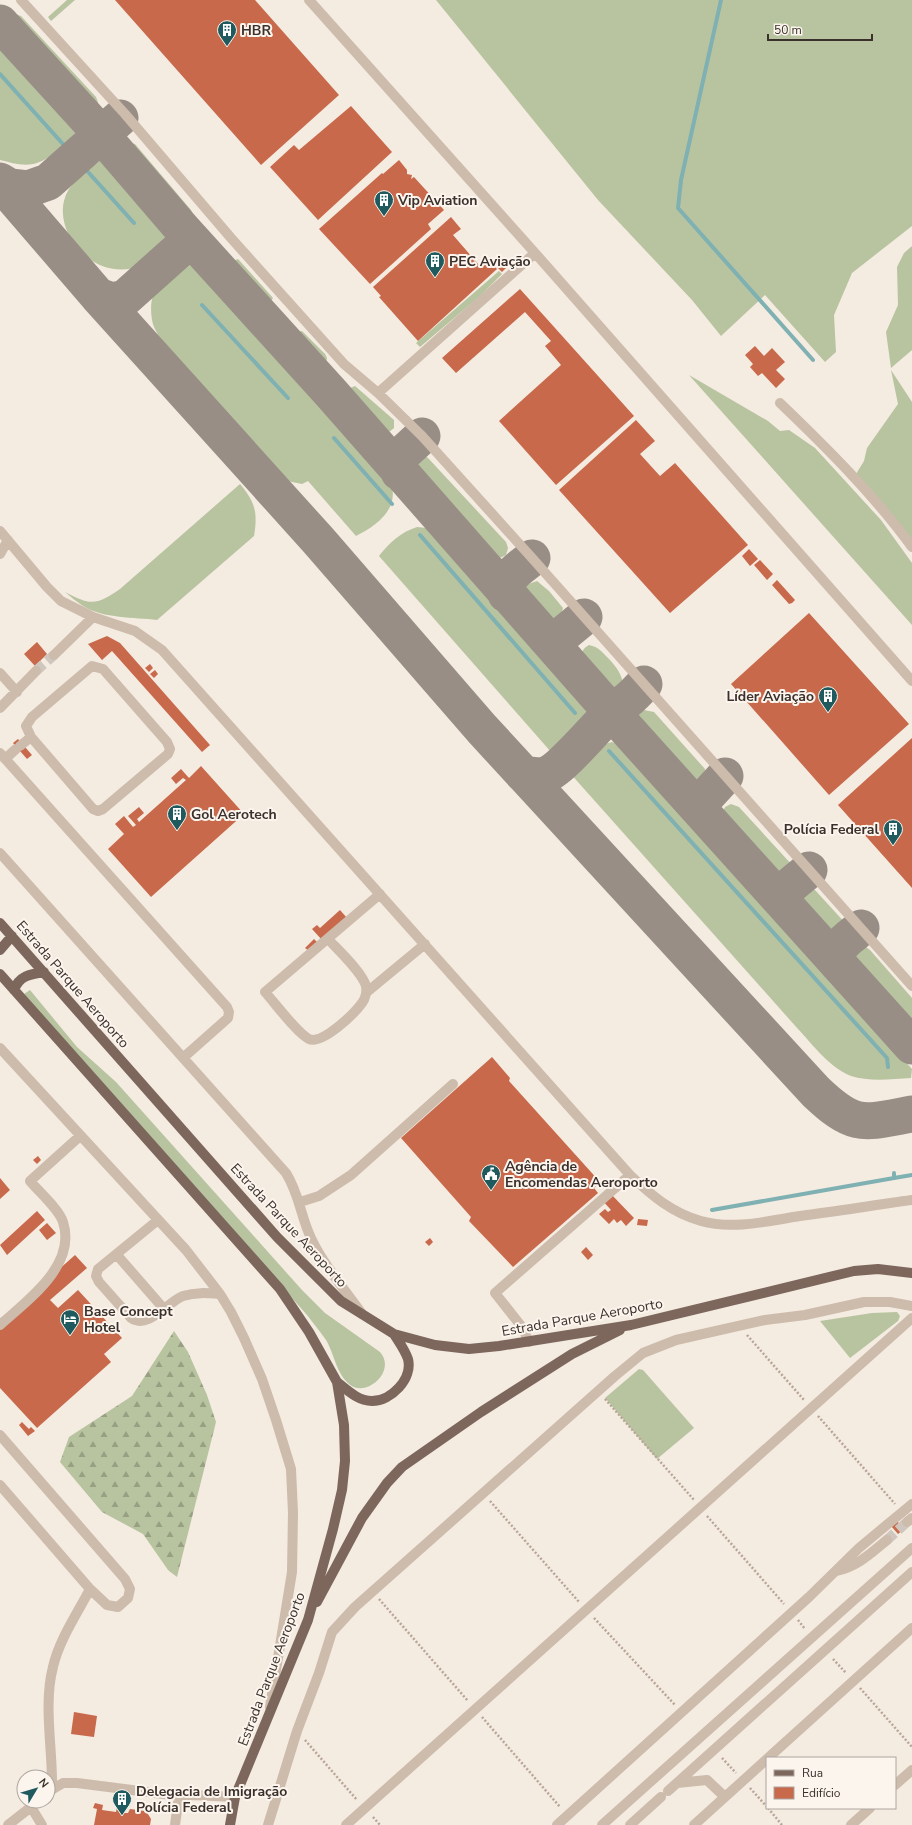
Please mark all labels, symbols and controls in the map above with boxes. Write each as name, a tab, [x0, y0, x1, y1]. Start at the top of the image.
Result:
scale bar	[768, 16, 872, 42]
building icon: HBR	[216, 19, 238, 47]
place label: HBR	[241, 21, 271, 40]
text: 50 m	[774, 22, 802, 38]
building icon: Vip Aviation	[373, 189, 395, 217]
place label: Vip Aviation	[397, 191, 478, 210]
building icon: PEC Aviação	[424, 250, 446, 278]
place label: PEC Aviação	[449, 252, 531, 271]
building icon: Líder Aviação	[817, 685, 839, 713]
place label: Líder Aviação	[726, 687, 814, 706]
building icon: Gol Aerotech	[166, 803, 188, 831]
place label: Gol Aerotech	[191, 805, 277, 824]
building icon: Polícia Federal	[882, 818, 904, 846]
place label: Polícia Federal	[784, 820, 880, 839]
street label: Estrada Parque Aeroporto	[12, 916, 134, 1052]
place label: Agência de Encomendas Aeroporto	[505, 1157, 658, 1192]
street label: Estrada Parque Aeroporto	[226, 1159, 351, 1292]
public building icon: Agência de Encomendas Aeroporto	[480, 1163, 502, 1191]
street label: Estrada Parque Aeroporto	[500, 1294, 664, 1341]
place label: Base Concept Hotel	[84, 1302, 173, 1337]
hotel icon: Base Concept Hotel	[59, 1308, 81, 1336]
street label: Estrada Parque Aeroporto	[233, 1589, 310, 1749]
legend	[766, 1757, 896, 1809]
text: Rua	[802, 1765, 823, 1781]
north arrow	[16, 1769, 56, 1809]
text: N	[35, 1775, 52, 1791]
place label: Delegacia de Imigração Polícia Federal	[136, 1782, 287, 1817]
text: Edifício	[802, 1785, 841, 1801]
building icon: Delegacia de Imigração Polícia Federal	[111, 1788, 133, 1816]

